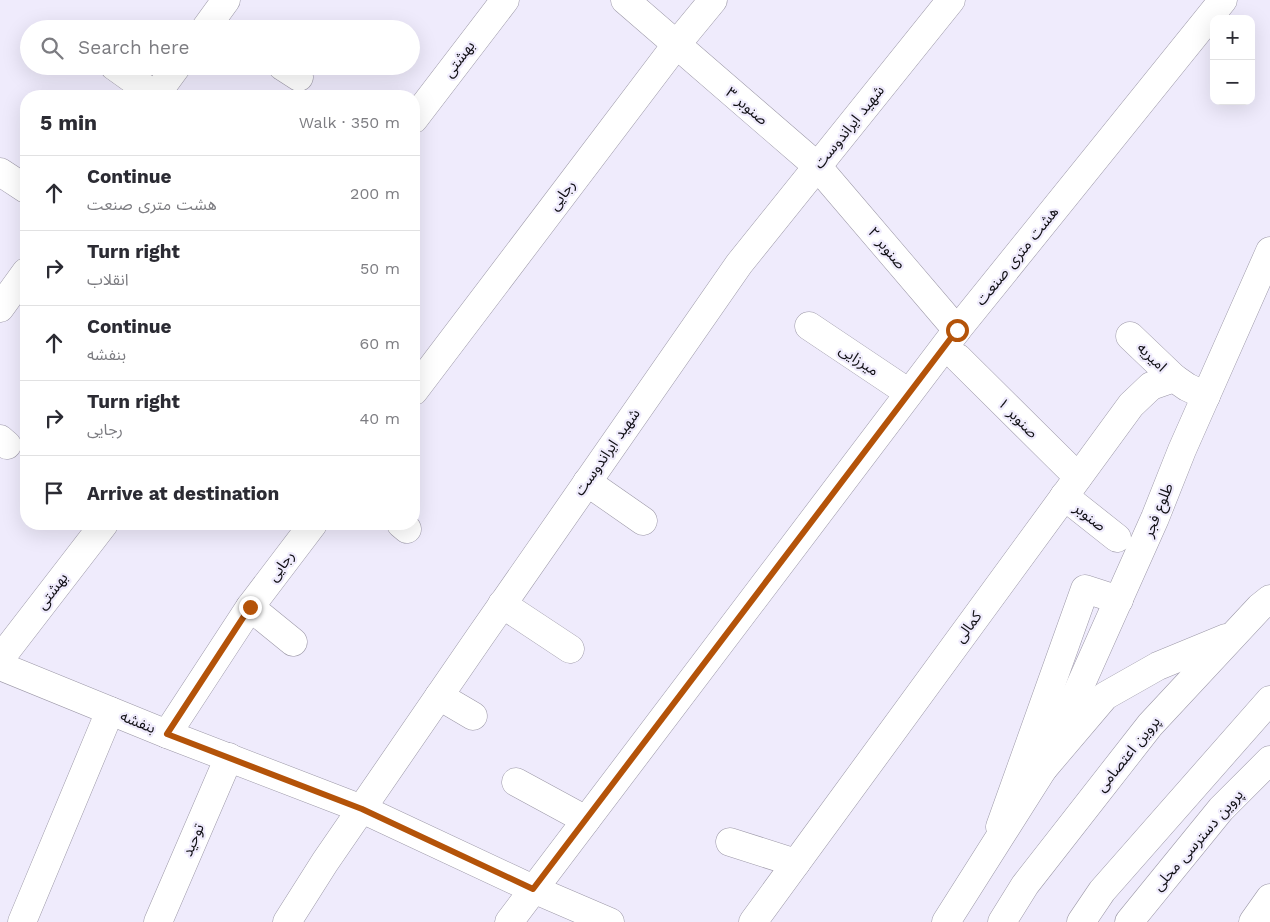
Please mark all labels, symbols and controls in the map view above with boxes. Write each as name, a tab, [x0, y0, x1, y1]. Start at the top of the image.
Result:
map controls	[1210, 15, 1255, 105]
button: +	[1210, 15, 1255, 60]
search box	[20, 20, 420, 75]
icon: search	[38, 34, 66, 62]
text: Search here	[78, 36, 189, 59]
street label: بهشتی	[439, 37, 479, 81]
button: −	[1210, 60, 1255, 105]
street label: شهید ایراندوست	[810, 81, 888, 172]
street label: صنوبر ۳	[722, 83, 772, 129]
text: 5 min	[40, 110, 97, 135]
text: Walk · 350 m	[299, 113, 400, 132]
text: Continue	[87, 165, 171, 188]
street label: رجایی	[545, 176, 579, 214]
icon: ahead	[40, 179, 68, 207]
text: 200 m	[350, 184, 400, 203]
text: هشت متری صنعت	[87, 195, 217, 214]
street label: هشت متری صنعت	[972, 203, 1062, 309]
street label: صنوبر ۲	[864, 223, 910, 273]
text: Turn right	[87, 240, 180, 263]
icon: right	[40, 254, 68, 282]
text: 50 m	[360, 259, 400, 278]
text: انقلاب	[87, 270, 129, 289]
text: Continue	[87, 315, 171, 338]
route start	[946, 319, 969, 342]
icon: ahead	[40, 329, 68, 357]
text: 60 m	[360, 334, 400, 353]
street label: امیریه	[1133, 339, 1171, 375]
street label: میرزایی	[836, 340, 882, 380]
text: بنفشه	[87, 345, 126, 364]
text: Turn right	[87, 390, 180, 413]
street label: صنوبر ۱	[994, 394, 1042, 442]
icon: right	[40, 404, 68, 432]
street label: شهید ایراندوست	[570, 405, 644, 499]
text: 40 m	[360, 409, 400, 428]
text: رجایی	[87, 420, 123, 439]
icon: arrive	[40, 479, 68, 507]
street label: طلوع فجر	[1139, 480, 1180, 542]
text: Arrive at destination	[87, 482, 279, 505]
street label: صنوبر	[1070, 498, 1110, 535]
street label: رجایی	[264, 547, 298, 585]
street label: بهشتی	[32, 569, 72, 613]
route end	[239, 596, 262, 619]
street label: کمالی	[951, 607, 986, 646]
street label: بنفشه	[118, 707, 158, 737]
street label: پروین اعتصامی	[1092, 713, 1165, 796]
street label: پروین دسترسی محلی	[1149, 786, 1248, 895]
street label: توحید	[178, 821, 208, 859]

